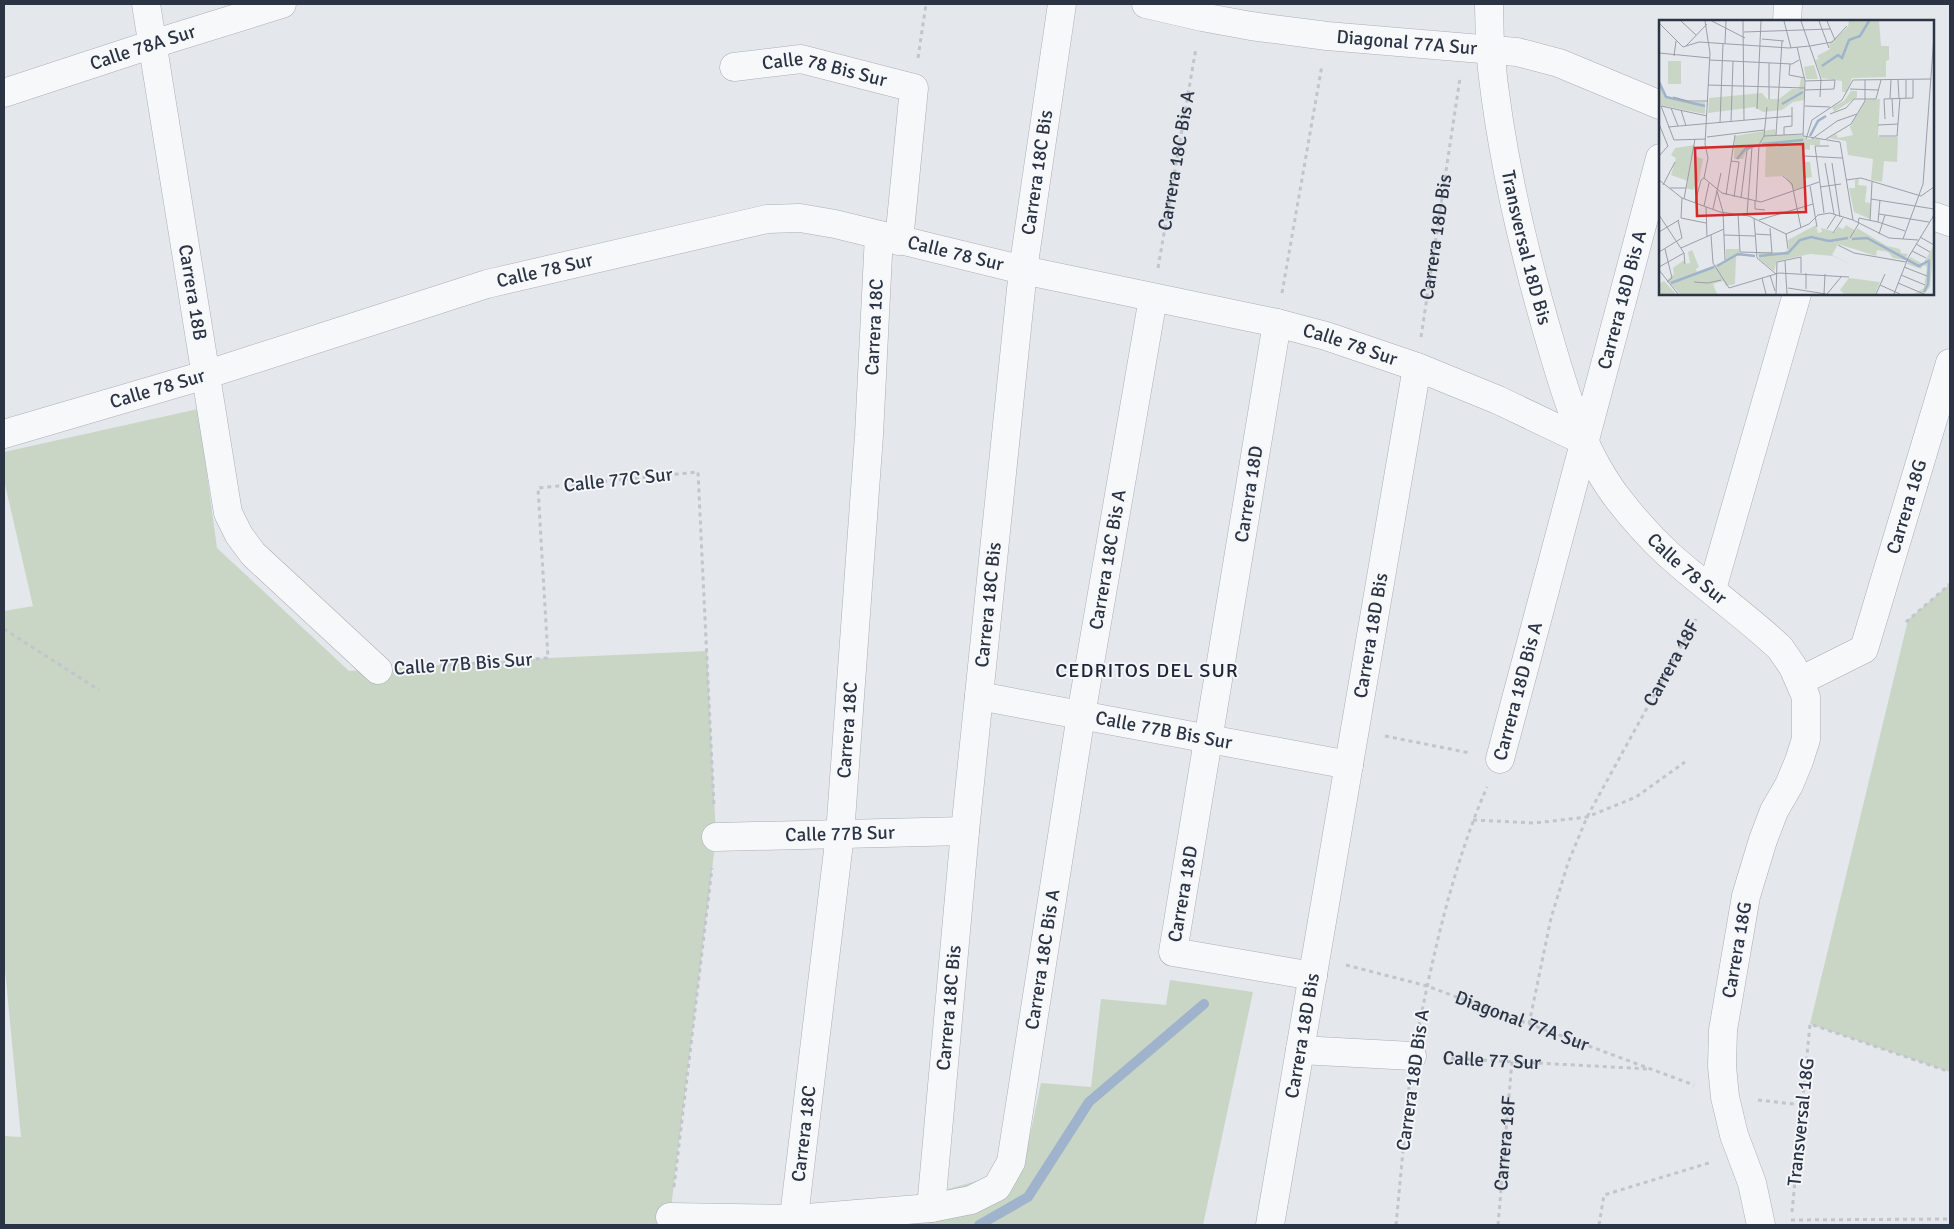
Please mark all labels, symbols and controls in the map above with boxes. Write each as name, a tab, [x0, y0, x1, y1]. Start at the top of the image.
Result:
street label: Calle 78A Sur	[87, 19, 199, 76]
inset map	[1659, 20, 1934, 295]
street label: Diagonal 77A Sur	[1335, 25, 1478, 61]
street label: Calle 78 Bis Sur	[761, 47, 889, 93]
street label: Carrera 18C Bis A	[1153, 88, 1201, 233]
street label: Carrera 18C Bis	[1016, 108, 1058, 237]
street label: Transversal 18D Bis	[1496, 168, 1557, 328]
street label: Carrera 18D Bis	[1415, 173, 1457, 302]
street label: Carrera 18D Bis A	[1592, 228, 1652, 372]
street label: Calle 78 Sur	[905, 230, 1006, 277]
street label: Carrera 18B	[173, 243, 212, 342]
street label: Calle 78 Sur	[494, 248, 595, 293]
street label: Carrera 18C	[860, 278, 889, 376]
street label: Calle 78 Sur	[1300, 318, 1400, 371]
street label: Calle 78 Sur	[107, 364, 208, 414]
street label: Carrera 18D	[1230, 444, 1268, 544]
street label: Carrera 18G	[1881, 457, 1932, 557]
street label: Calle 77C Sur	[562, 462, 674, 498]
street label: Carrera 18C Bis A	[1084, 487, 1132, 632]
street label: Calle 78 Sur	[1642, 528, 1732, 610]
street label: Carrera 18C Bis	[970, 541, 1007, 669]
street label: Carrera 18D Bis	[1348, 571, 1394, 700]
street label: Carrera 18F	[1638, 616, 1705, 711]
street label: Carrera 18D Bis A	[1488, 619, 1548, 763]
street label: Calle 77B Bis Sur	[393, 647, 533, 681]
district label: CEDRITOS DEL SUR	[1055, 658, 1239, 683]
street label: Carrera 18C	[832, 681, 863, 779]
street label: Calle 77B Bis Sur	[1093, 706, 1234, 755]
street label: Calle 77B Sur	[785, 821, 895, 847]
street label: Carrera 18D	[1163, 844, 1203, 944]
street label: Carrera 18C Bis A	[1020, 887, 1066, 1031]
street label: Carrera 18G	[1717, 900, 1757, 1000]
street label: Carrera 18C Bis	[931, 944, 967, 1072]
street label: Carrera 18D Bis	[1280, 971, 1325, 1100]
street label: Diagonal 77A Sur	[1452, 985, 1592, 1057]
street label: Carrera 18D Bis A	[1391, 1007, 1435, 1152]
street label: Calle 77 Sur	[1442, 1046, 1542, 1075]
street label: Transversal 18G	[1782, 1057, 1820, 1187]
street label: Carrera 18C	[786, 1084, 822, 1183]
street label: Carrera 18F	[1489, 1095, 1521, 1192]

